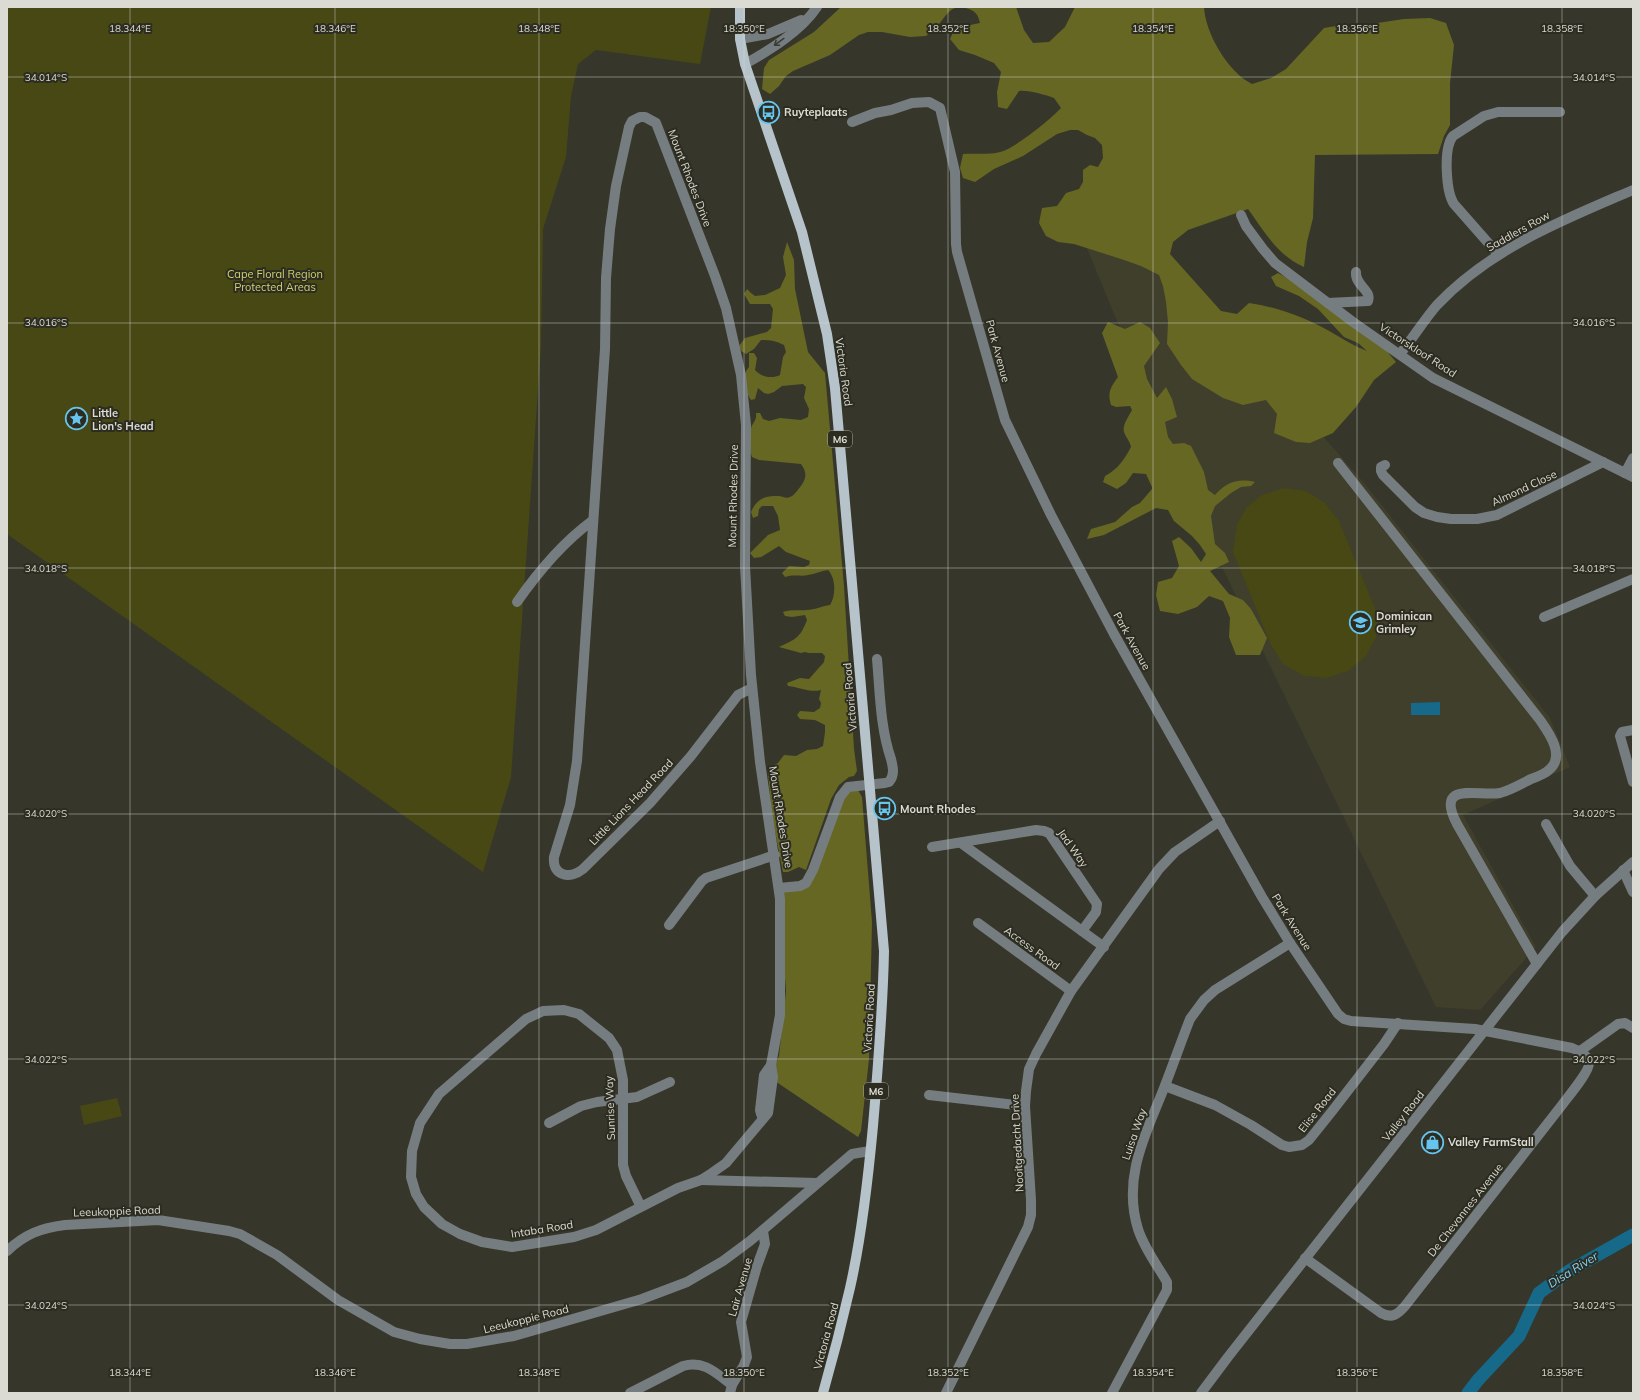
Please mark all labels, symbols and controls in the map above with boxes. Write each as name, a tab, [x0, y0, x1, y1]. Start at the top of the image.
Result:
text: 18.344°E	[109, 22, 151, 35]
text: 18.346°E	[314, 22, 356, 35]
text: 18.348°E	[518, 22, 560, 35]
text: 18.350°E	[723, 22, 765, 35]
text: 18.352°E	[927, 22, 969, 35]
text: 18.354°E	[1132, 22, 1174, 35]
text: 18.356°E	[1336, 22, 1378, 35]
text: 18.358°E	[1541, 22, 1583, 35]
one-way arrow	[774, 38, 785, 47]
text: 34.014°S	[25, 71, 67, 84]
text: 34.014°S	[1573, 71, 1615, 84]
bus stop icon: Ruyteplaats	[755, 99, 781, 125]
place label: Ruyteplaats	[784, 105, 848, 119]
street label: Mount Rhodes Drive	[665, 127, 715, 229]
street label: Saddlers Row	[1484, 208, 1553, 254]
park label: Cape Floral Region Protected Areas	[227, 267, 323, 294]
text: 34.016°S	[25, 316, 67, 329]
text: 34.016°S	[1573, 316, 1615, 329]
street label: Park Avenue	[983, 318, 1013, 384]
street label: Victorskloof Road	[1377, 320, 1459, 380]
street label: Victoria Road	[832, 337, 856, 407]
place icon: Little Lion's Head	[63, 406, 89, 432]
place label: Little Lion's Head	[92, 406, 154, 433]
road number: M6	[828, 431, 852, 447]
street label: Mount Rhodes Drive	[725, 444, 741, 548]
street label: Almond Close	[1489, 467, 1559, 509]
text: 34.018°S	[25, 562, 67, 575]
text: 34.018°S	[1573, 562, 1615, 575]
street label: Park Avenue	[1110, 609, 1154, 673]
school or university icon: Dominican Grimley	[1348, 609, 1374, 635]
place label: Dominican Grimley	[1376, 609, 1432, 636]
street label: Victoria Road	[840, 662, 860, 732]
street label: Little Lions Head Road	[586, 756, 676, 848]
street label: Mount Rhodes Drive	[766, 765, 796, 869]
bus stop icon: Mount Rhodes	[871, 796, 897, 822]
place label: Mount Rhodes	[900, 802, 976, 816]
text: 34.020°S	[25, 807, 67, 820]
text: 34.020°S	[1573, 807, 1615, 820]
street label: Jad Way	[1055, 826, 1091, 870]
street label: Park Avenue	[1269, 891, 1315, 953]
street label: Access Road	[1001, 923, 1063, 973]
street label: Victoria Road	[860, 983, 878, 1053]
text: 34.022°S	[25, 1053, 67, 1066]
text: 34.022°S	[1573, 1053, 1615, 1066]
street label: Sunrise Way	[602, 1075, 618, 1141]
road number: M6	[864, 1083, 888, 1099]
street label: Elise Road	[1295, 1085, 1339, 1135]
street label: Valley Road	[1379, 1088, 1427, 1144]
street label: Nooitgedacht Drive	[1007, 1094, 1027, 1192]
street label: Luisa Way	[1119, 1106, 1149, 1162]
shop icon: Valley FarmStall	[1419, 1129, 1445, 1155]
place label: Valley FarmStall	[1447, 1135, 1534, 1149]
street label: De Chevonnes Avenue	[1424, 1161, 1506, 1259]
street label: Leeukoppie Road	[73, 1202, 161, 1220]
street label: Intaba Road	[510, 1217, 574, 1241]
water label: Disa River	[1545, 1248, 1601, 1291]
street label: Lair Avenue	[725, 1256, 755, 1318]
text: 34.024°S	[25, 1299, 67, 1312]
text: 34.024°S	[1573, 1299, 1615, 1312]
street label: Victoria Road	[810, 1301, 842, 1371]
street label: Leeukoppie Road	[482, 1302, 570, 1336]
text: 18.344°E	[109, 1366, 151, 1379]
text: 18.346°E	[314, 1366, 356, 1379]
text: 18.348°E	[518, 1366, 560, 1379]
text: 18.350°E	[723, 1366, 765, 1379]
text: 18.352°E	[927, 1366, 969, 1379]
text: 18.354°E	[1132, 1366, 1174, 1379]
text: 18.356°E	[1336, 1366, 1378, 1379]
text: 18.358°E	[1541, 1366, 1583, 1379]

